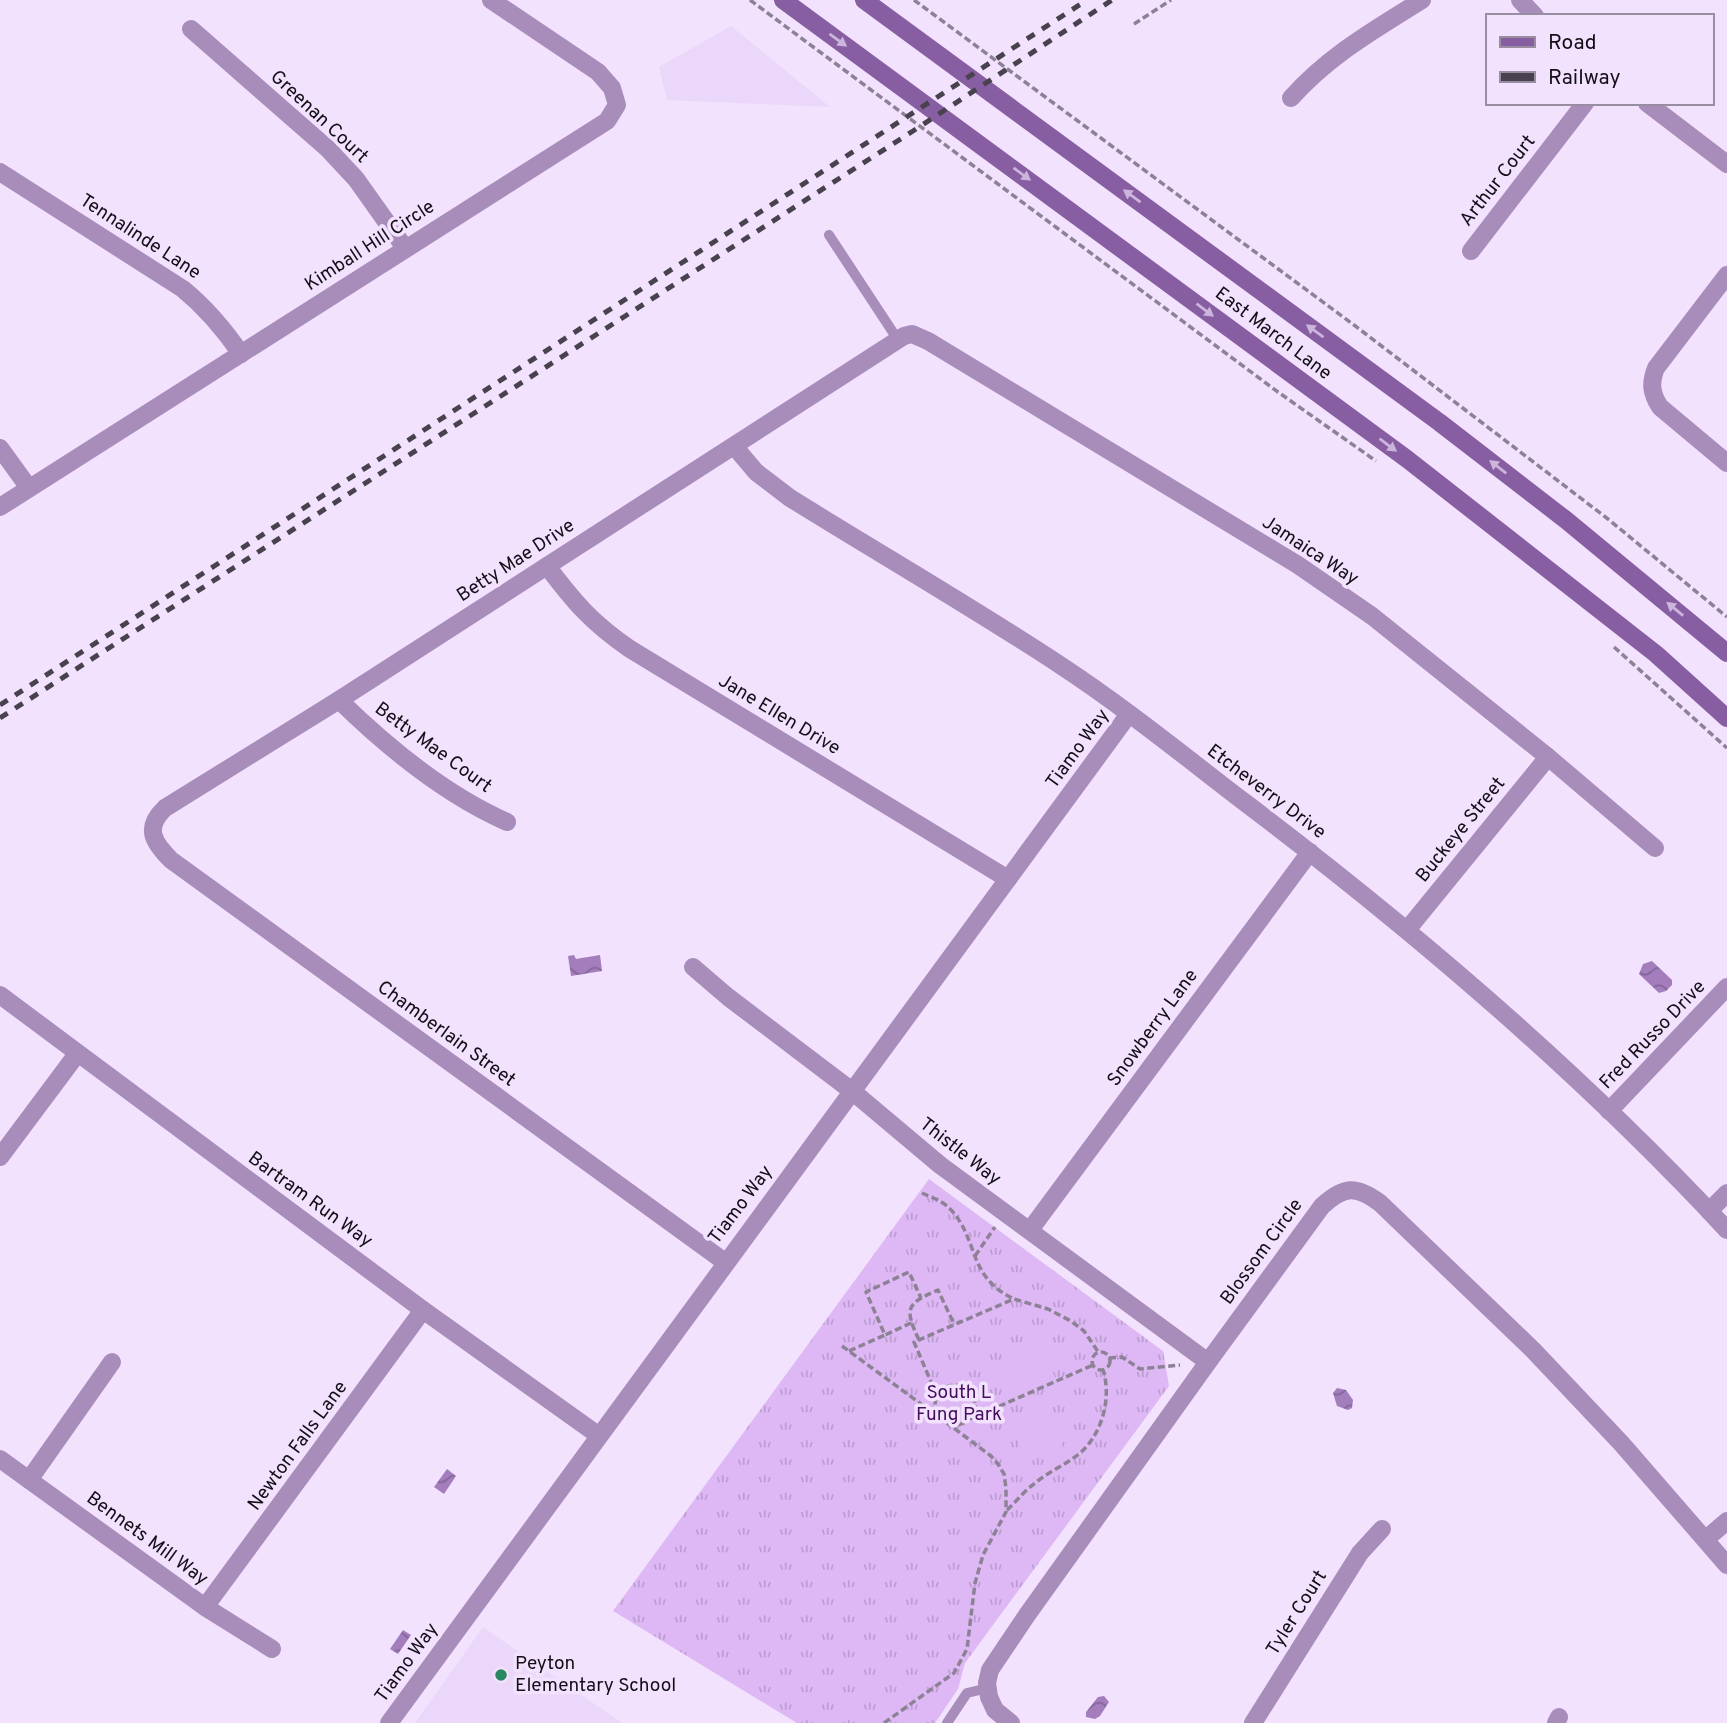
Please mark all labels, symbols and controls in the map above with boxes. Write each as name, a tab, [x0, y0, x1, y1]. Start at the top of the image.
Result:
legend	[1486, 14, 1713, 105]
text: Road	[1548, 30, 1597, 57]
one-way arrow	[829, 33, 847, 47]
street label: Greenan Court	[265, 65, 373, 169]
text: Railway	[1548, 65, 1621, 92]
street label: Arthur Court	[1455, 130, 1541, 232]
one-way arrow	[1013, 167, 1031, 181]
street label: Tennalinde Lane	[75, 189, 205, 285]
one-way arrow	[1123, 190, 1141, 204]
street label: Kimball Hill Circle	[301, 195, 439, 297]
street label: East March Lane	[1210, 282, 1336, 386]
one-way arrow	[1196, 302, 1214, 316]
one-way arrow	[1306, 324, 1324, 338]
one-way arrow	[1379, 438, 1397, 452]
one-way arrow	[1489, 459, 1507, 474]
street label: Jamaica Way	[1257, 511, 1363, 591]
street label: Betty Mae Drive	[453, 514, 579, 608]
one-way arrow	[1667, 601, 1685, 616]
street label: Jane Ellen Drive	[714, 669, 844, 761]
street label: Betty Mae Court	[370, 697, 496, 799]
street label: Tiamo Way	[1041, 704, 1115, 794]
street label: Etcheverry Drive	[1202, 739, 1330, 845]
street label: Buckeye Street	[1411, 772, 1511, 888]
street label: Snowberry Lane	[1102, 965, 1204, 1091]
street label: Fred Russo Drive	[1595, 975, 1711, 1095]
street label: Chamberlain Street	[372, 976, 520, 1092]
street label: Thistle Way	[914, 1113, 1006, 1191]
street label: Bartram Run Way	[243, 1147, 377, 1253]
street label: Tiamo Way	[704, 1161, 778, 1249]
street label: Blossom Circle	[1215, 1194, 1309, 1310]
street label: Newton Falls Lane	[243, 1376, 353, 1516]
park label: South L Fung Park	[916, 1381, 1002, 1427]
street label: Bennets Mill Way	[81, 1487, 213, 1591]
street label: Tyler Court	[1261, 1566, 1333, 1660]
street label: Tiamo Way	[370, 1618, 444, 1708]
place label: Peyton Elementary School	[515, 1652, 676, 1698]
marker: Peyton Elementary School	[493, 1667, 509, 1683]

